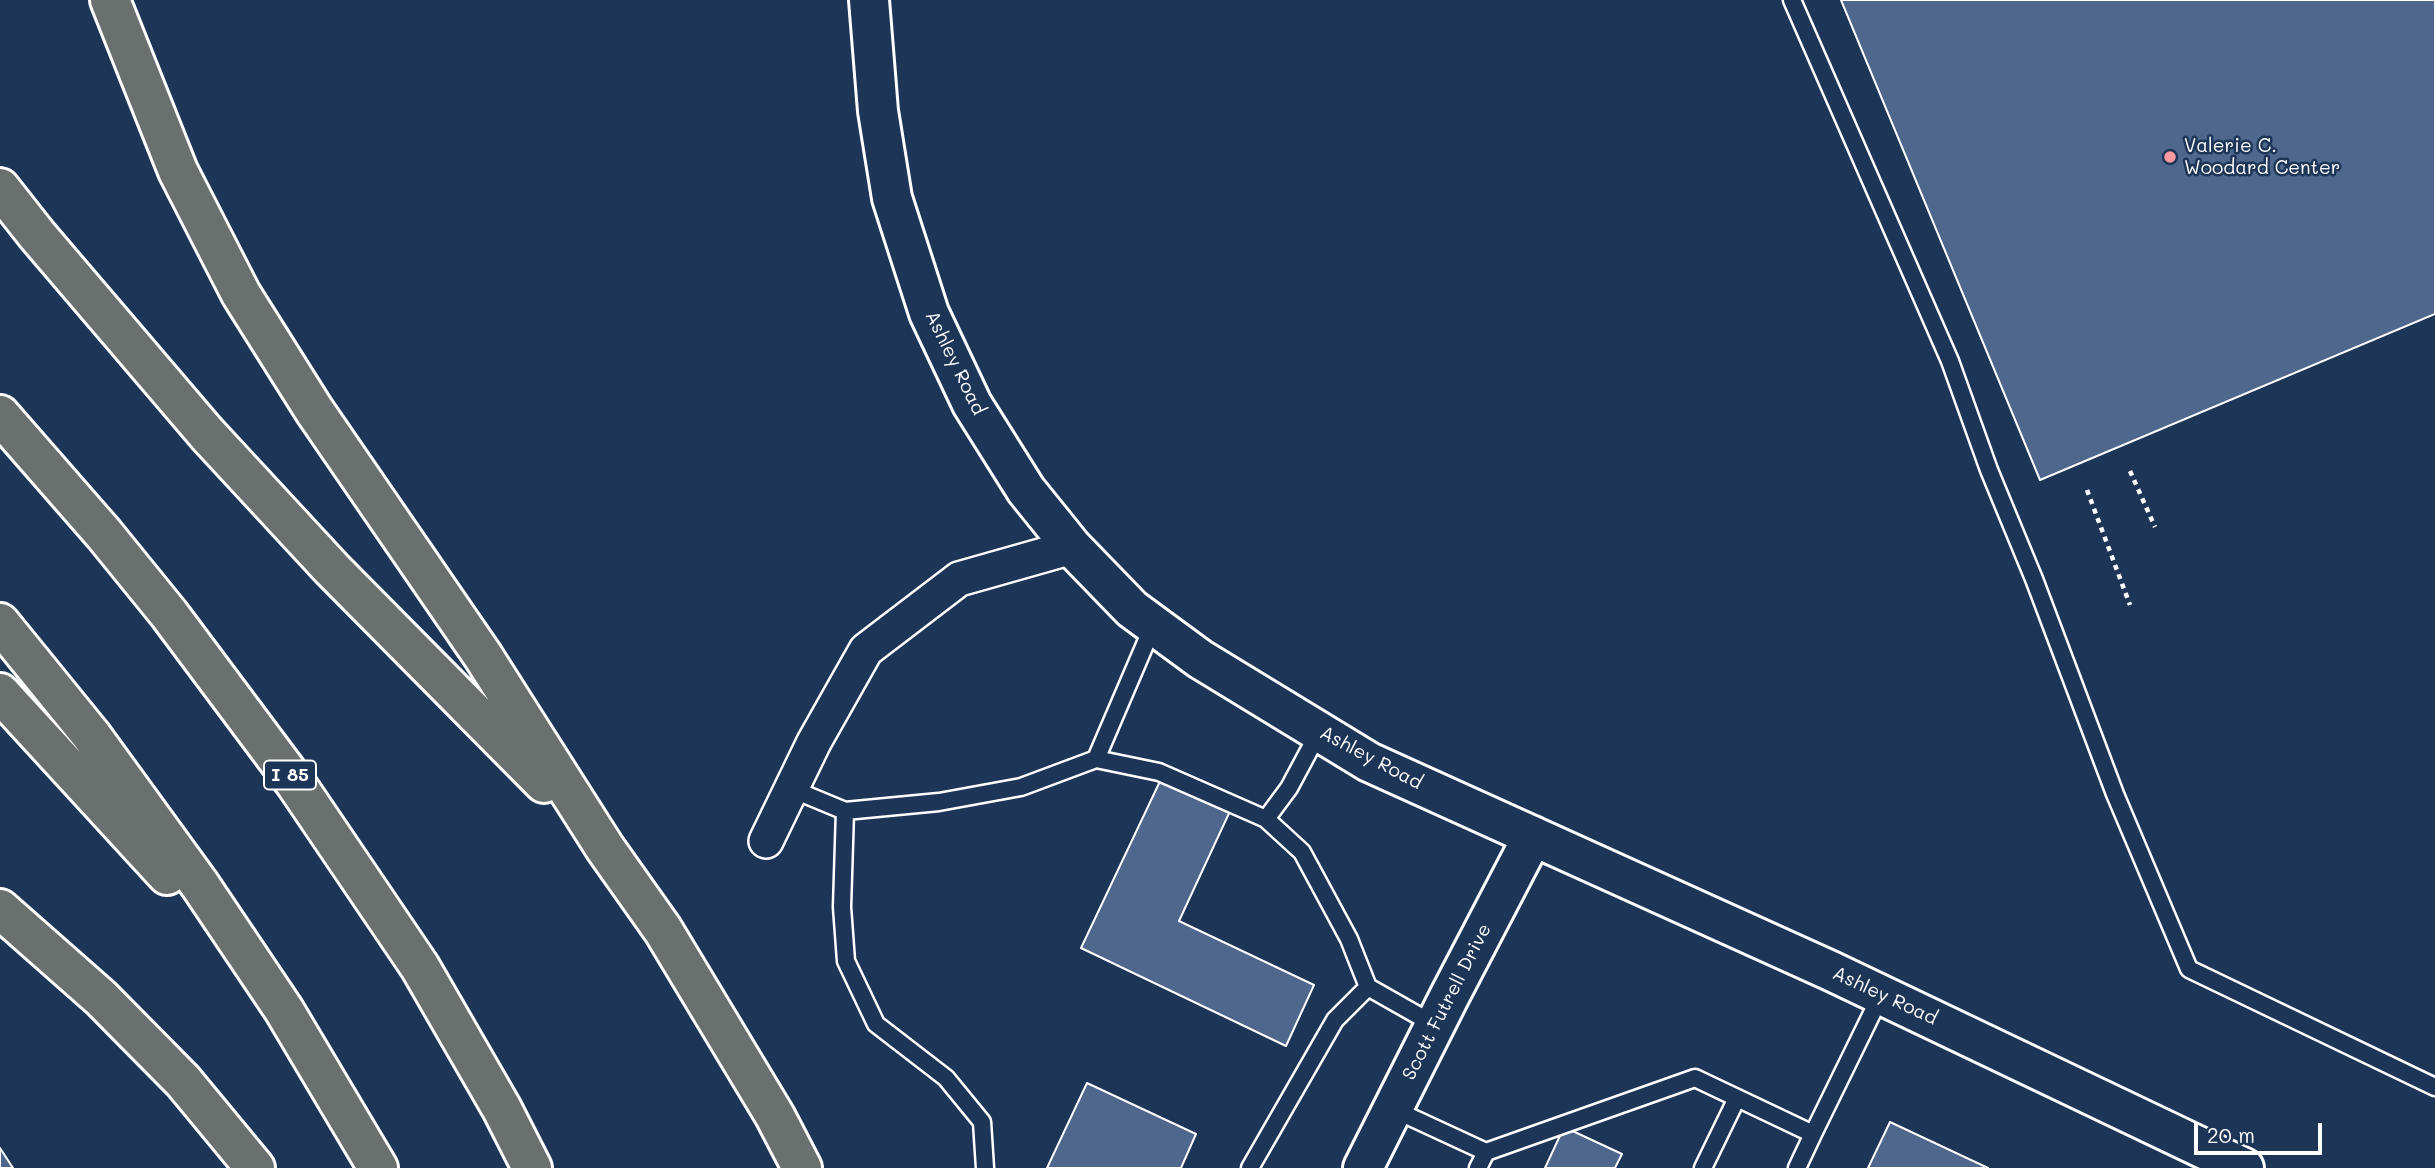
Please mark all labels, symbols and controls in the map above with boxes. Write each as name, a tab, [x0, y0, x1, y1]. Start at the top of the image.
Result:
place label: Valerie C. Woodard Center	[2184, 135, 2340, 179]
marker: Valerie C. Woodard Center	[2162, 149, 2178, 165]
street label: Ashley Road	[920, 307, 990, 419]
street label: Ashley Road	[1316, 721, 1426, 795]
road number: I 85	[264, 760, 316, 790]
street label: Scott Futrell Drive	[1398, 920, 1496, 1084]
street label: Ashley Road	[1829, 962, 1941, 1030]
scale bar	[2197, 1108, 2325, 1152]
text: 20 m	[2207, 1121, 2255, 1148]

